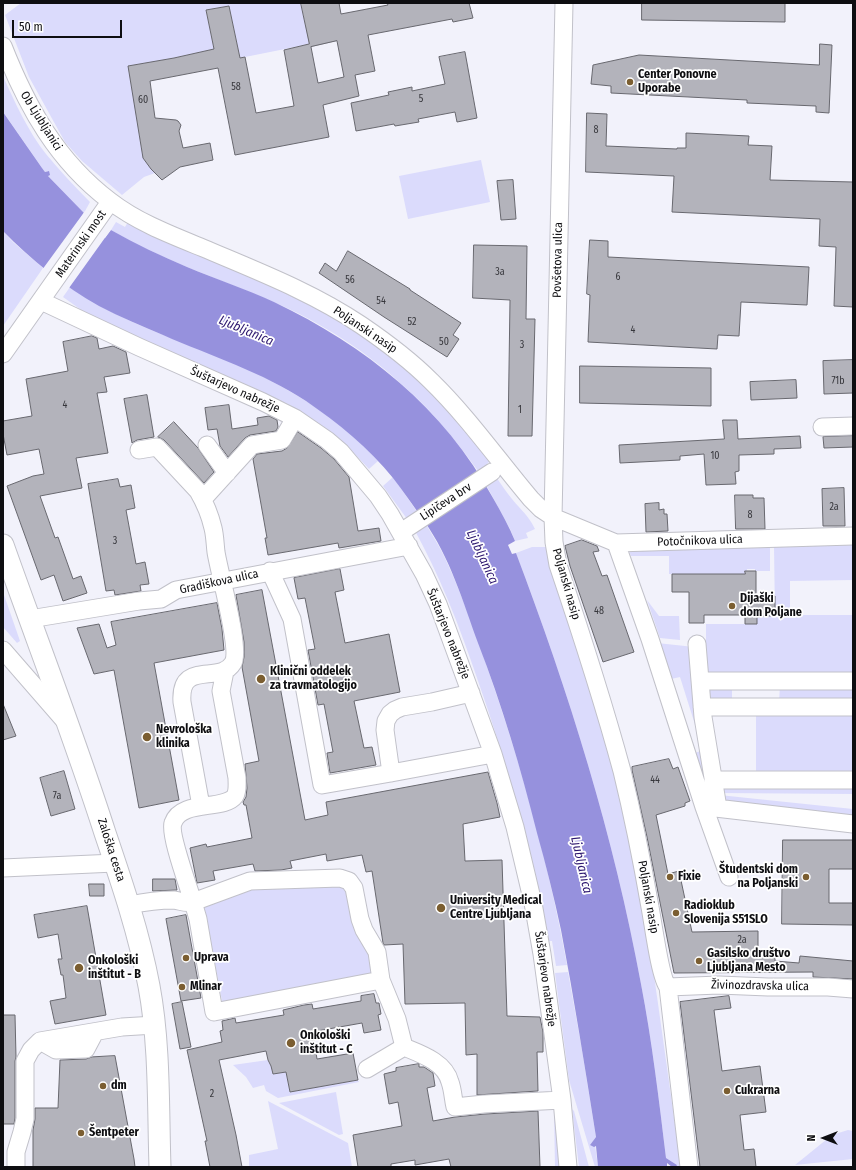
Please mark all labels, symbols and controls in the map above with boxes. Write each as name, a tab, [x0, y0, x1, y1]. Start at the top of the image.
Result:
scale bar	[14, 12, 124, 38]
text: 50 m	[19, 20, 43, 34]
place label: Center Ponovne Uporabe	[638, 68, 717, 96]
marker: Center Ponovne Uporabe	[625, 77, 635, 87]
house number: 58	[231, 81, 241, 93]
street label: Ob Ljubljanici	[17, 89, 65, 153]
house number: 5	[419, 93, 423, 105]
house number: 60	[138, 94, 148, 106]
house number: 8	[594, 124, 598, 136]
street label: Materinski most	[53, 208, 109, 280]
street label: Povšetova ulica	[550, 222, 566, 298]
house number: 3a	[495, 266, 505, 278]
house number: 6	[616, 271, 620, 283]
house number: 56	[345, 274, 355, 286]
house number: 54	[376, 295, 386, 307]
street label: Poljanski nasip	[330, 303, 400, 357]
water label: Ljubljanica	[216, 312, 276, 350]
house number: 52	[408, 316, 416, 328]
house number: 4	[631, 324, 635, 336]
house number: 50	[439, 336, 449, 348]
house number: 3	[520, 339, 524, 351]
street label: Šuštarjevo nabrežje	[188, 364, 282, 416]
house number: 71b	[831, 375, 845, 387]
house number: 4	[63, 399, 67, 411]
house number: 1	[518, 404, 522, 416]
house number: 10	[710, 450, 720, 462]
street label: Lipičeva brv	[418, 480, 474, 524]
house number: 2a	[829, 501, 839, 513]
house number: 8	[748, 509, 752, 521]
water label: Ljubljanica	[463, 527, 501, 587]
street label: Potočnikova ulica	[657, 532, 743, 550]
house number: 3	[113, 535, 117, 547]
street label: Poljanski nasip	[549, 547, 583, 621]
street label: Gradiškova ulica	[178, 567, 260, 597]
street label: Šuštarjevo nabrežje	[423, 587, 473, 681]
place label: Dijaški dom Poljane	[740, 592, 802, 620]
marker: Dijaški dom Poljane	[727, 601, 737, 611]
house number: 48	[594, 605, 604, 617]
place label: Klinični oddelek za travmatologijo	[270, 665, 357, 693]
marker: Klinični oddelek za travmatologijo	[255, 673, 267, 685]
place label: Nevrološka klinika	[156, 723, 212, 751]
marker: Nevrološka klinika	[141, 731, 153, 743]
house number: 44	[650, 774, 660, 786]
house number: 7a	[53, 790, 61, 802]
street label: Zaloška cesta	[94, 817, 128, 883]
water label: Ljubljanica	[567, 835, 595, 895]
street label: Poljanski nasip	[634, 859, 662, 935]
place label: Študentski dom na Poljanski	[719, 863, 798, 891]
place label: Fixie	[678, 870, 701, 884]
marker: Fixie	[665, 872, 675, 882]
marker: Študentski dom na Poljanski	[801, 872, 811, 882]
place label: University Medical Centre Ljubljana	[450, 894, 542, 922]
place label: Radioklub Slovenija S51SLO	[684, 899, 768, 927]
marker: University Medical Centre Ljubljana	[435, 902, 447, 914]
marker: Radioklub Slovenija S51SLO	[671, 908, 681, 918]
street label: Šuštarjevo nabrežje	[531, 930, 559, 1028]
house number: 2a	[737, 934, 747, 946]
place label: Gasilsko društvo Ljubljana Mesto	[707, 947, 790, 975]
place label: Uprava	[194, 951, 229, 965]
marker: Uprava	[181, 953, 191, 963]
place label: Onkološki inštitut - B	[88, 954, 141, 982]
marker: Gasilsko društvo Ljubljana Mesto	[694, 956, 704, 966]
marker: Onkološki inštitut - B	[73, 962, 85, 974]
street label: Živinozdravska ulica	[711, 978, 809, 994]
place label: Mlinar	[190, 980, 222, 994]
marker: Mlinar	[177, 982, 187, 992]
place label: Onkološki inštitut - C	[300, 1029, 352, 1057]
marker: Onkološki inštitut - C	[285, 1037, 297, 1049]
place label: dm	[111, 1079, 127, 1093]
marker: dm	[98, 1081, 108, 1091]
place label: Cukrarna	[735, 1084, 780, 1098]
marker: Cukrarna	[722, 1086, 732, 1096]
house number: 2	[210, 1088, 214, 1100]
north arrow	[804, 1118, 844, 1158]
place label: Šentpeter	[89, 1126, 139, 1140]
marker: Šentpeter	[76, 1128, 86, 1138]
text: N	[805, 1135, 818, 1141]

